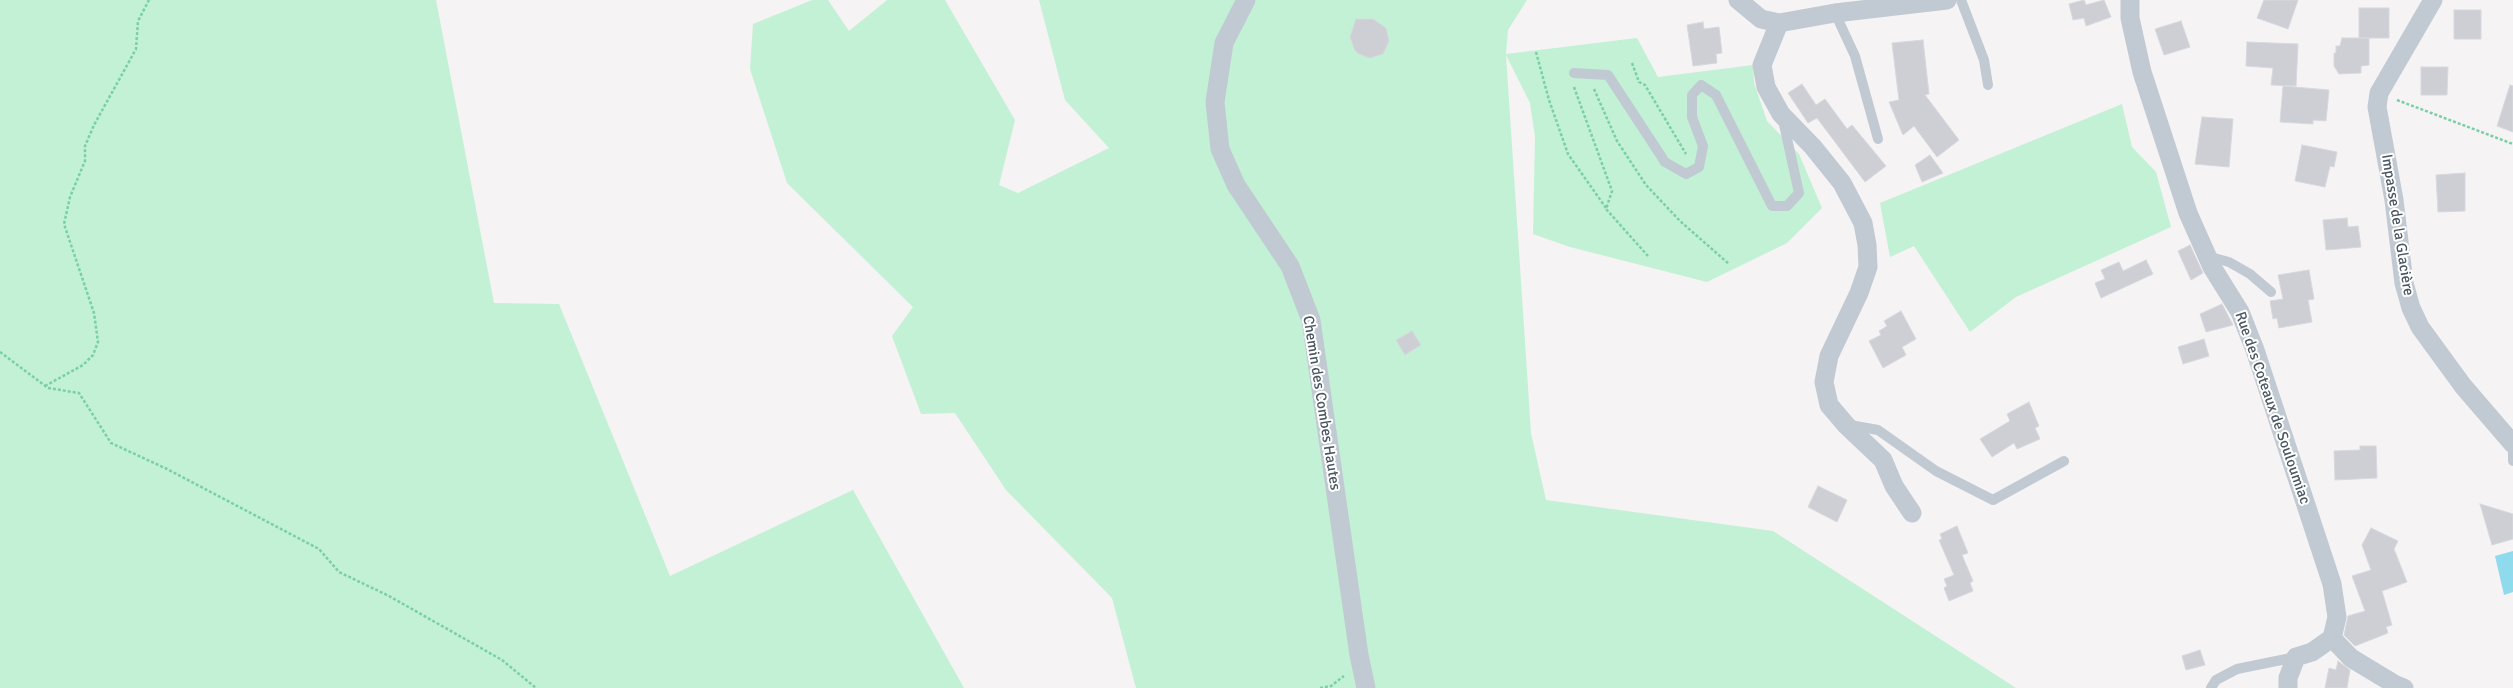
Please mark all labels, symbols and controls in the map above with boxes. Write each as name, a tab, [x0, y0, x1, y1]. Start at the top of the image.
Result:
street label: Impasse de la Glacière	[2377, 153, 2417, 297]
street label: Rue des Coteaux de Souloumiac	[2231, 309, 2313, 507]
street label: Chemin des Combes Hautes	[1298, 314, 1344, 492]

